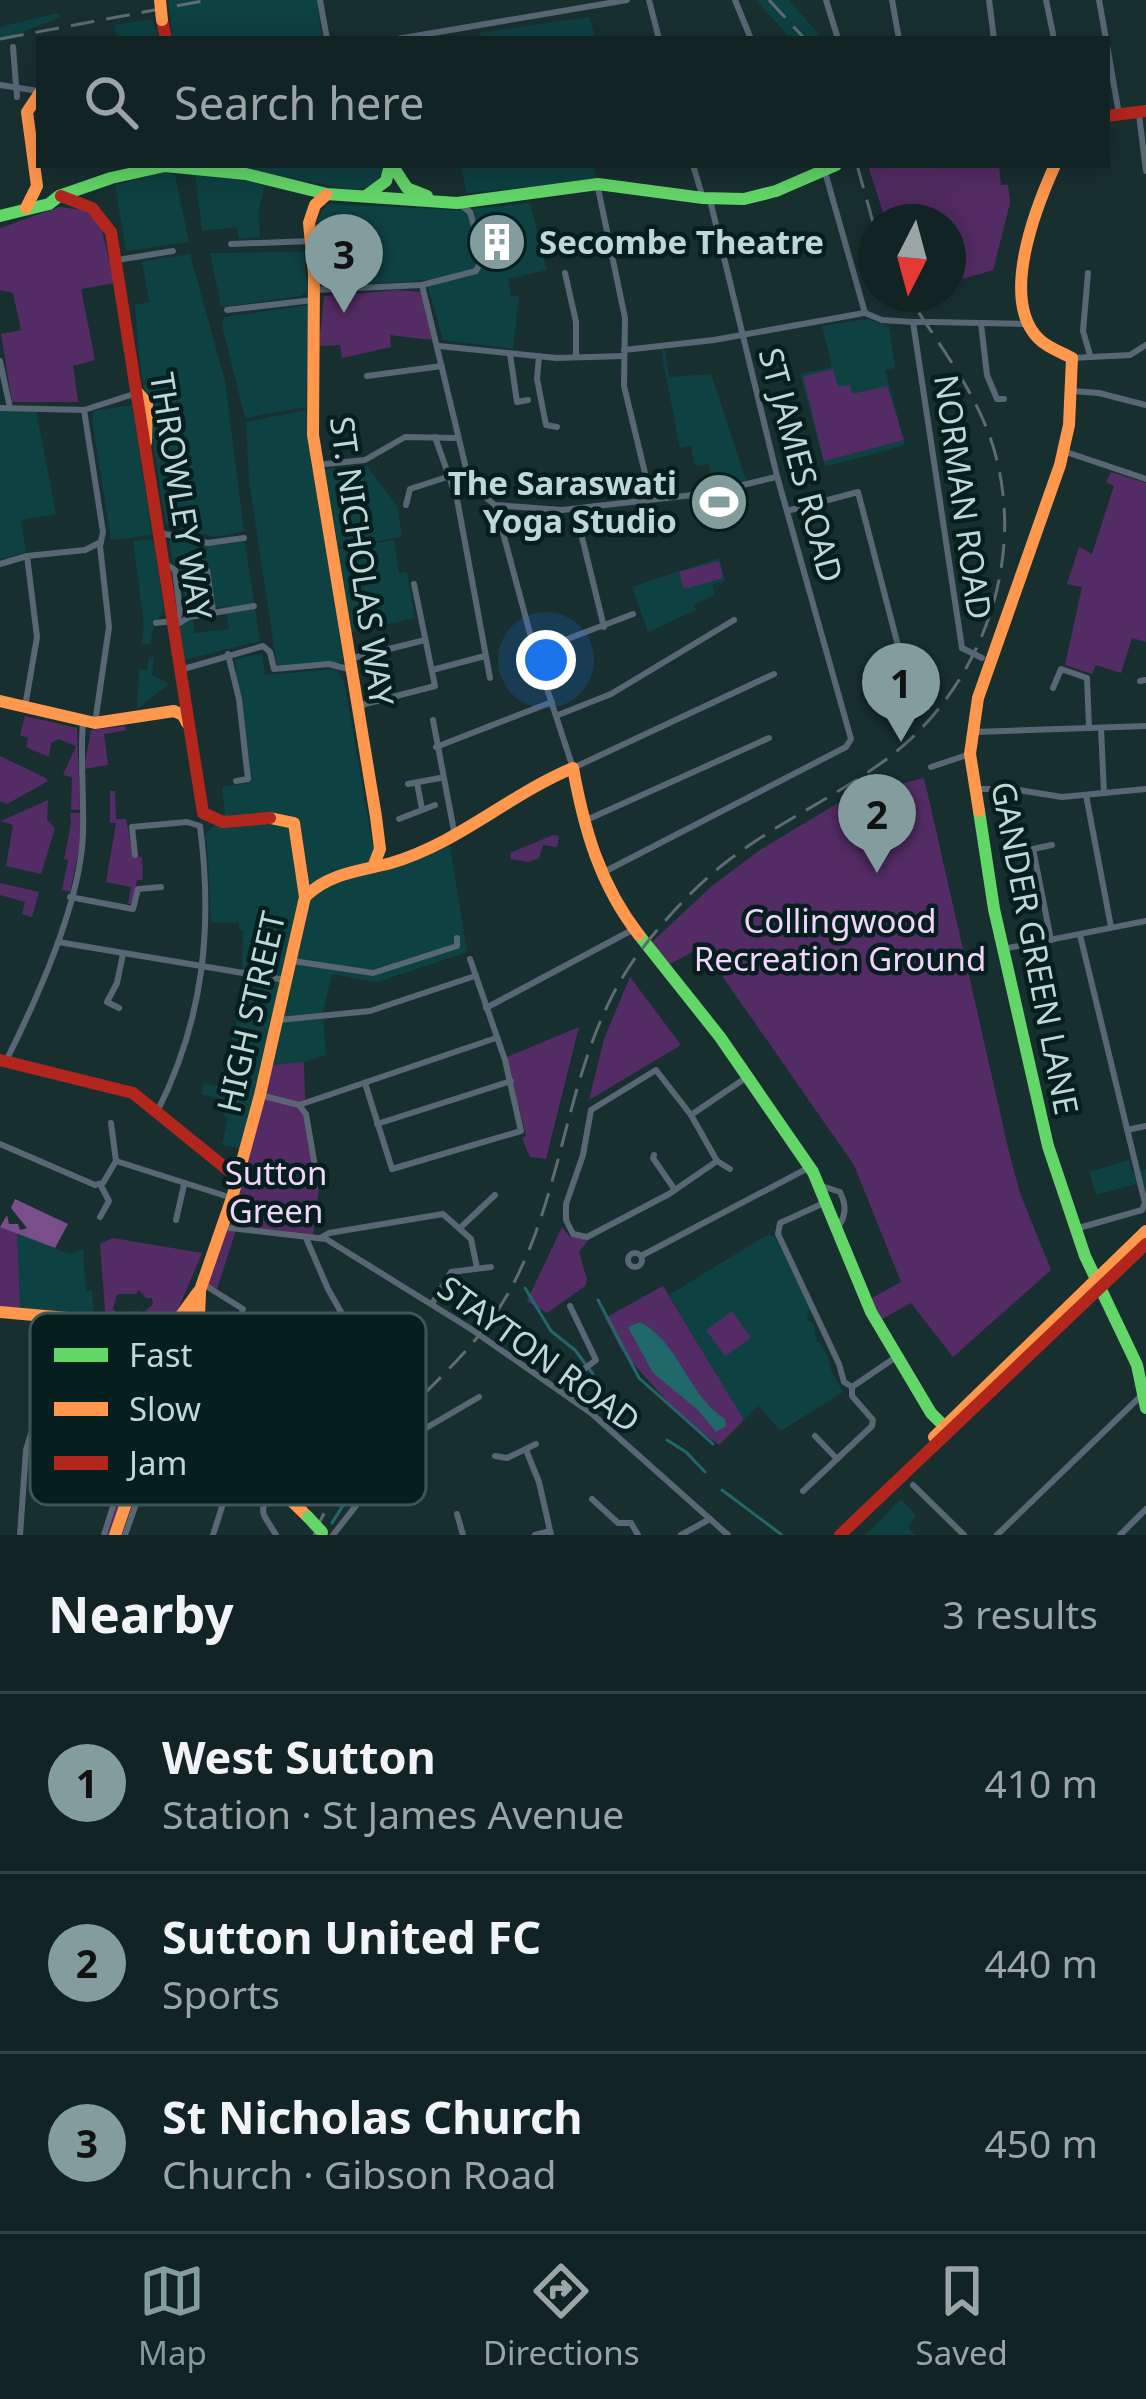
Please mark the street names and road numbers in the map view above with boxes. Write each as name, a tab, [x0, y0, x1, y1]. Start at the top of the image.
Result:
street label: ST JAMES ROAD	[749, 343, 854, 587]
street label: THROWLEY WAY	[140, 369, 223, 623]
street label: NORMAN ROAD	[924, 372, 1003, 622]
street label: ST. NICHOLAS WAY	[320, 413, 405, 709]
street label: GANDER GREEN LANE	[981, 777, 1090, 1118]
street label: HIGH STREET	[206, 907, 295, 1117]
street label: STAYTON ROAD	[429, 1265, 650, 1442]

